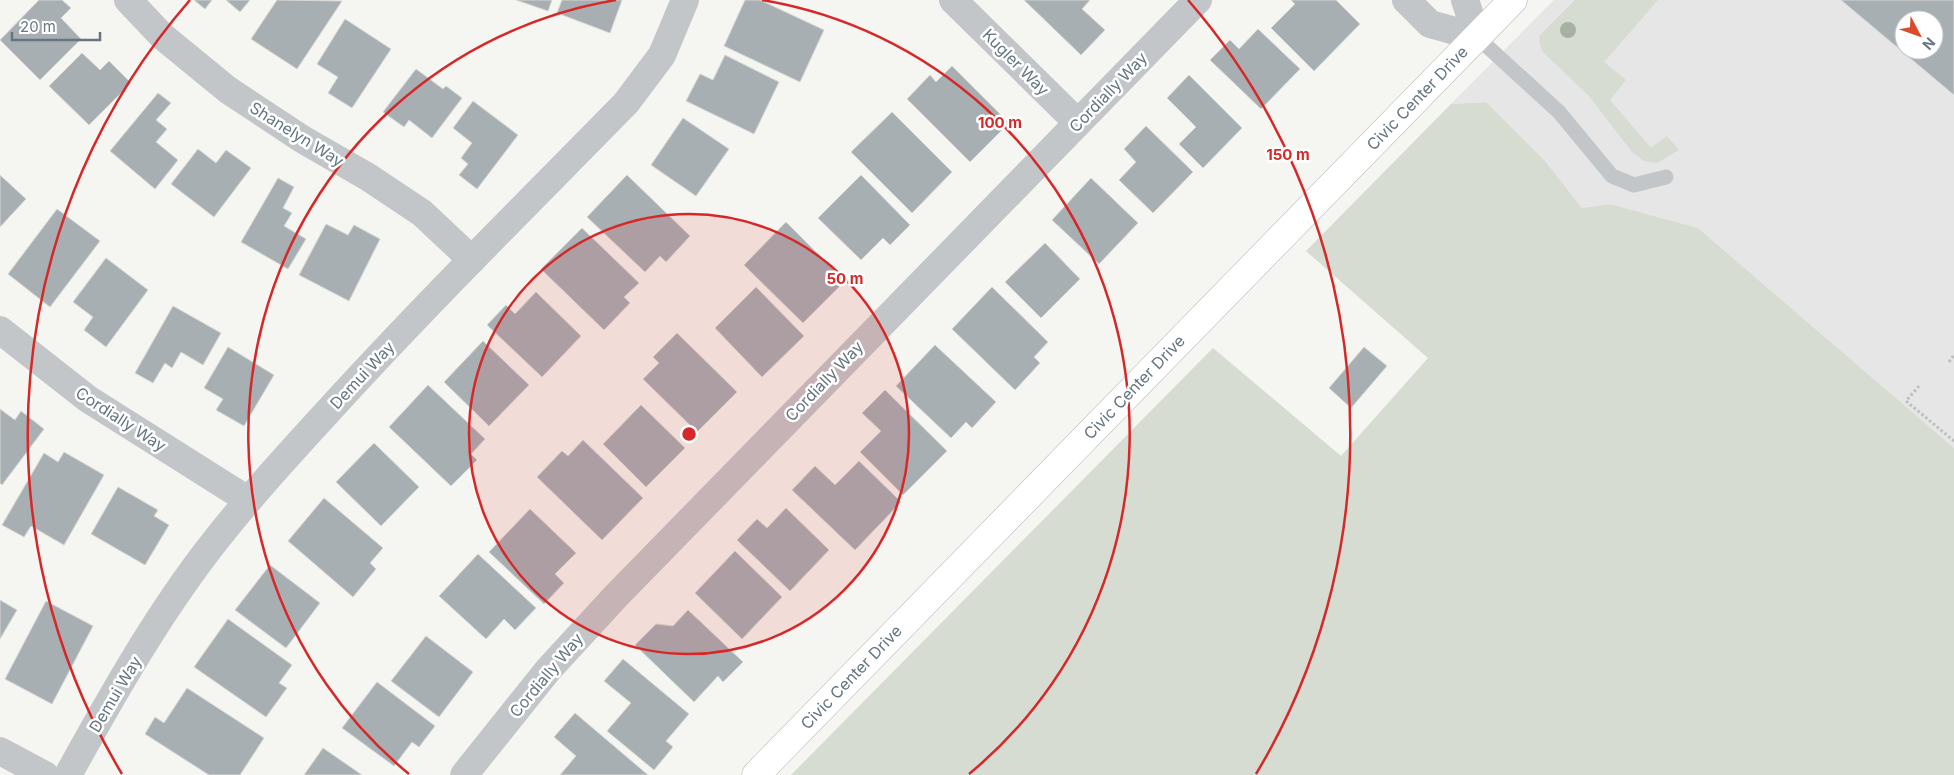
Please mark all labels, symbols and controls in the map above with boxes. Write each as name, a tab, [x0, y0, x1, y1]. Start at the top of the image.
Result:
scale bar	[12, 10, 100, 42]
north arrow	[1894, 10, 1944, 60]
text: 20 m	[20, 17, 56, 36]
street label: Kugler Way	[979, 25, 1053, 99]
text: N	[1919, 34, 1939, 53]
street label: Civic Center Drive	[1362, 42, 1472, 154]
street label: Cordially Way	[1065, 48, 1151, 136]
street label: Shanelyn Way	[246, 97, 348, 171]
text: 100 m	[978, 113, 1022, 132]
text: 150 m	[1266, 145, 1310, 164]
text: 50 m	[827, 269, 863, 288]
street label: Civic Center Drive	[1079, 331, 1189, 443]
street label: Demui Way	[326, 337, 398, 413]
street label: Cordially Way	[781, 337, 867, 425]
street label: Cordially Way	[72, 382, 170, 456]
centre of rings	[680, 425, 698, 443]
street label: Civic Center Drive	[796, 621, 906, 733]
street label: Cordially Way	[505, 629, 587, 721]
street label: Demui Way	[84, 652, 146, 736]

